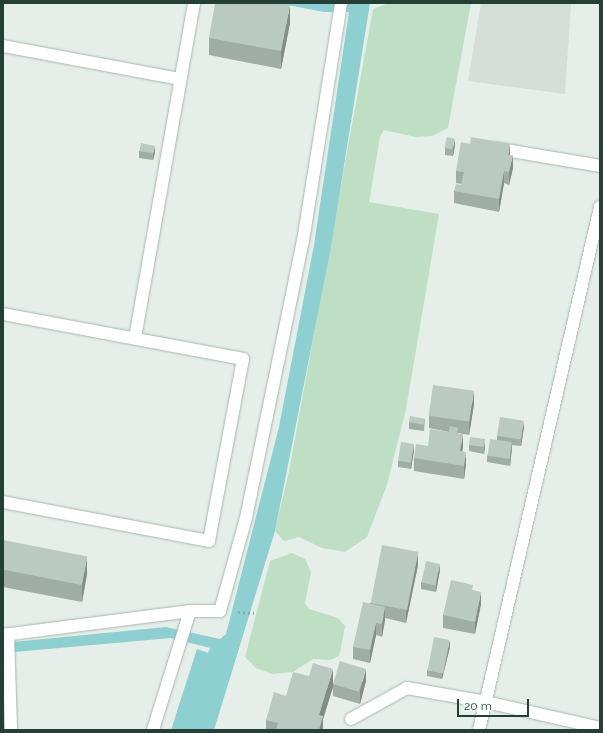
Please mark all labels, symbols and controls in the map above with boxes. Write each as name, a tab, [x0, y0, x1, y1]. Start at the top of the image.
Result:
scale bar	[459, 691, 531, 717]
text: 20 m	[464, 699, 492, 713]

